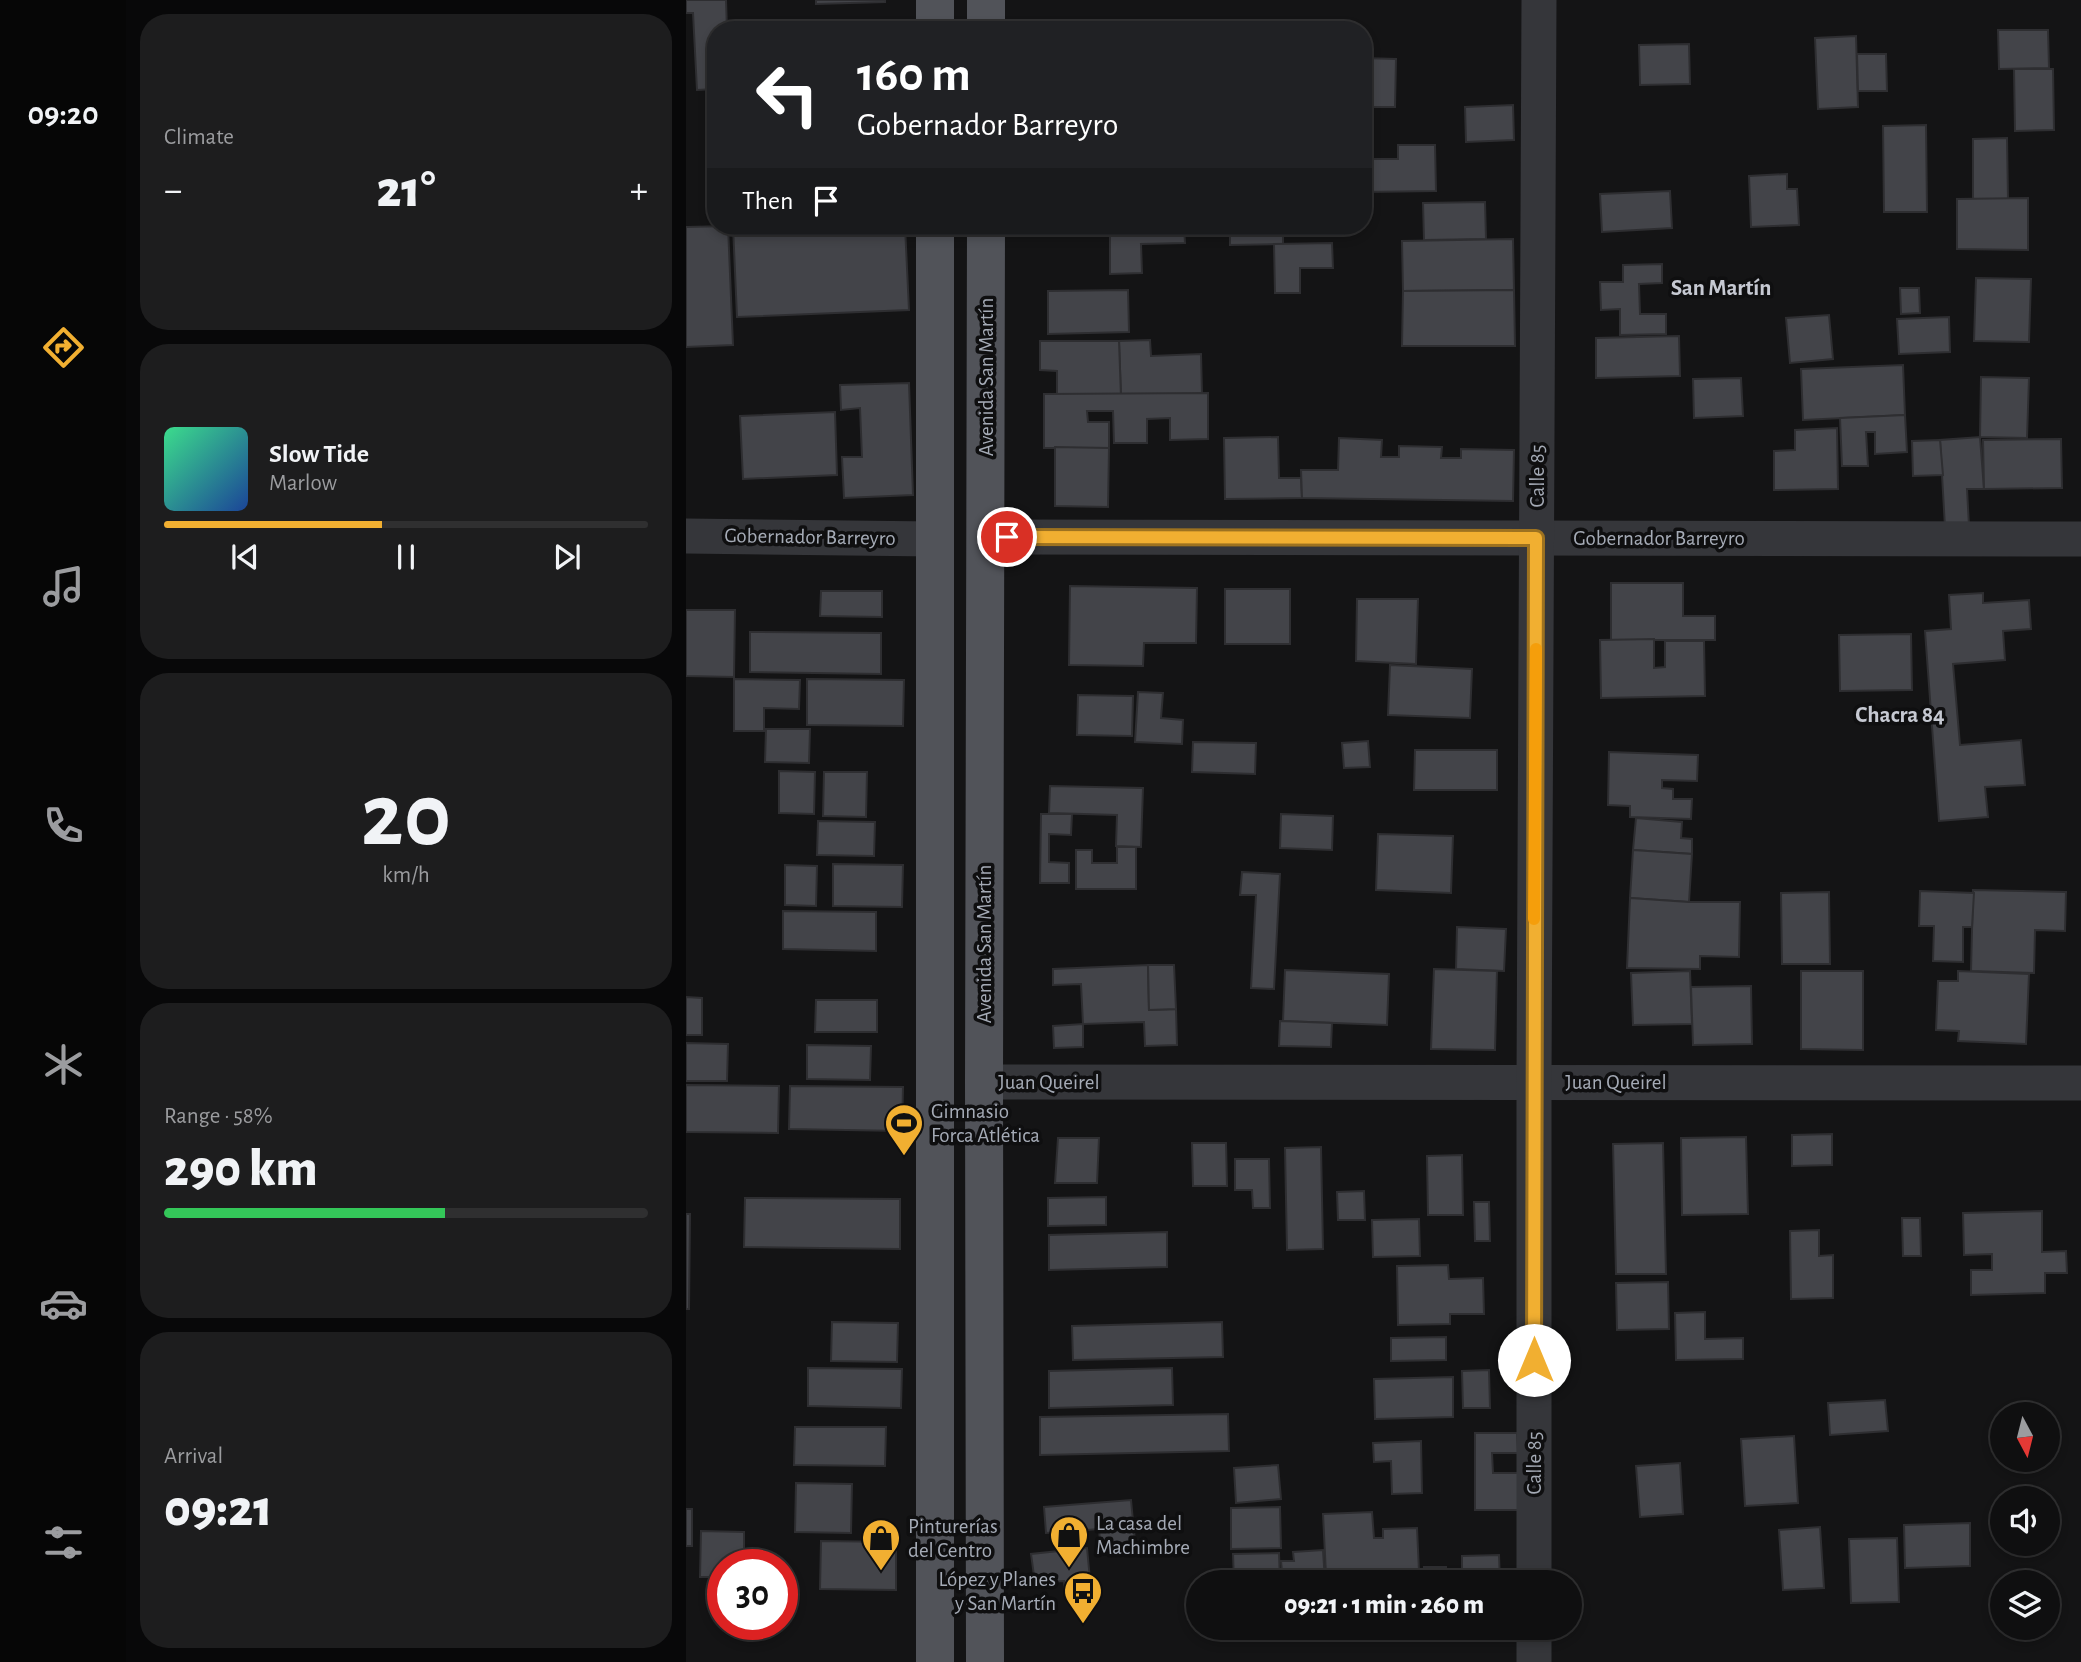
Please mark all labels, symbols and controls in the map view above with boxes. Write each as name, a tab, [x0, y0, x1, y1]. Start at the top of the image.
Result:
icon: left	[742, 49, 833, 140]
text: 160 m	[857, 51, 971, 100]
text: 09:20	[27, 98, 99, 130]
text: Gobernador Barreyro	[857, 109, 1118, 141]
text: Climate	[164, 126, 234, 149]
text: 21°	[376, 164, 436, 216]
text: −	[164, 172, 182, 210]
text: +	[630, 172, 648, 210]
icon: arrive	[807, 182, 845, 220]
text: Then	[742, 188, 793, 214]
district label: San Martín	[1671, 277, 1771, 300]
street label: Avenida San Martín	[976, 298, 997, 456]
icon: directions	[39, 323, 88, 372]
text: Slow Tide	[269, 441, 369, 467]
street label: Calle 85	[1527, 445, 1548, 507]
text: Marlow	[269, 472, 337, 495]
pin	[977, 507, 1037, 567]
icon: arrive	[988, 518, 1026, 556]
street label: Gobernador Barreyro	[724, 525, 896, 549]
street label: Gobernador Barreyro	[1573, 528, 1745, 549]
icon: previous	[226, 538, 264, 576]
icon: pause	[387, 538, 425, 576]
icon: next	[548, 538, 586, 576]
icon: music	[39, 562, 88, 611]
district label: Chacra 84	[1855, 704, 1945, 727]
text: 20	[361, 771, 451, 862]
icon: phone	[39, 801, 88, 850]
text: km/h	[382, 864, 430, 887]
street label: Avenida San Martín	[974, 865, 995, 1023]
icon: climate	[39, 1040, 88, 1089]
street label: Juan Queirel	[998, 1072, 1100, 1093]
street label: Juan Queirel	[1565, 1072, 1667, 1093]
place label: Gimnasio Forca Atlética	[931, 1101, 1040, 1146]
sports icon: Gimnasio Forca Atlética	[883, 1102, 925, 1157]
text: Range · 58%	[164, 1105, 273, 1128]
text: 290 km	[164, 1143, 318, 1195]
icon: car	[39, 1279, 88, 1328]
position arrow	[1497, 1323, 1571, 1397]
north arrow	[1990, 1402, 2060, 1472]
map controls	[1990, 1402, 2060, 1640]
street label: Calle 85	[1524, 1432, 1545, 1494]
text: Arrival	[164, 1445, 223, 1468]
text: 09:21	[164, 1483, 272, 1535]
button: sound	[1990, 1486, 2060, 1556]
place label: La casa del Machimbre	[1096, 1513, 1190, 1558]
shop icon: La casa del Machimbre	[1048, 1514, 1090, 1569]
place label: Pinturerías del Centro	[908, 1516, 998, 1561]
shop icon: Pinturerías del Centro	[860, 1517, 902, 1572]
icon: filters	[39, 1518, 88, 1567]
speed limit sign: 30	[707, 1549, 798, 1640]
place label: López y Planes y San Martín	[938, 1569, 1056, 1614]
bus stop icon: López y Planes y San Martín	[1062, 1570, 1104, 1625]
button: layers	[1990, 1570, 2060, 1640]
text: 09:21 · 1 min · 260 m	[1284, 1592, 1484, 1618]

